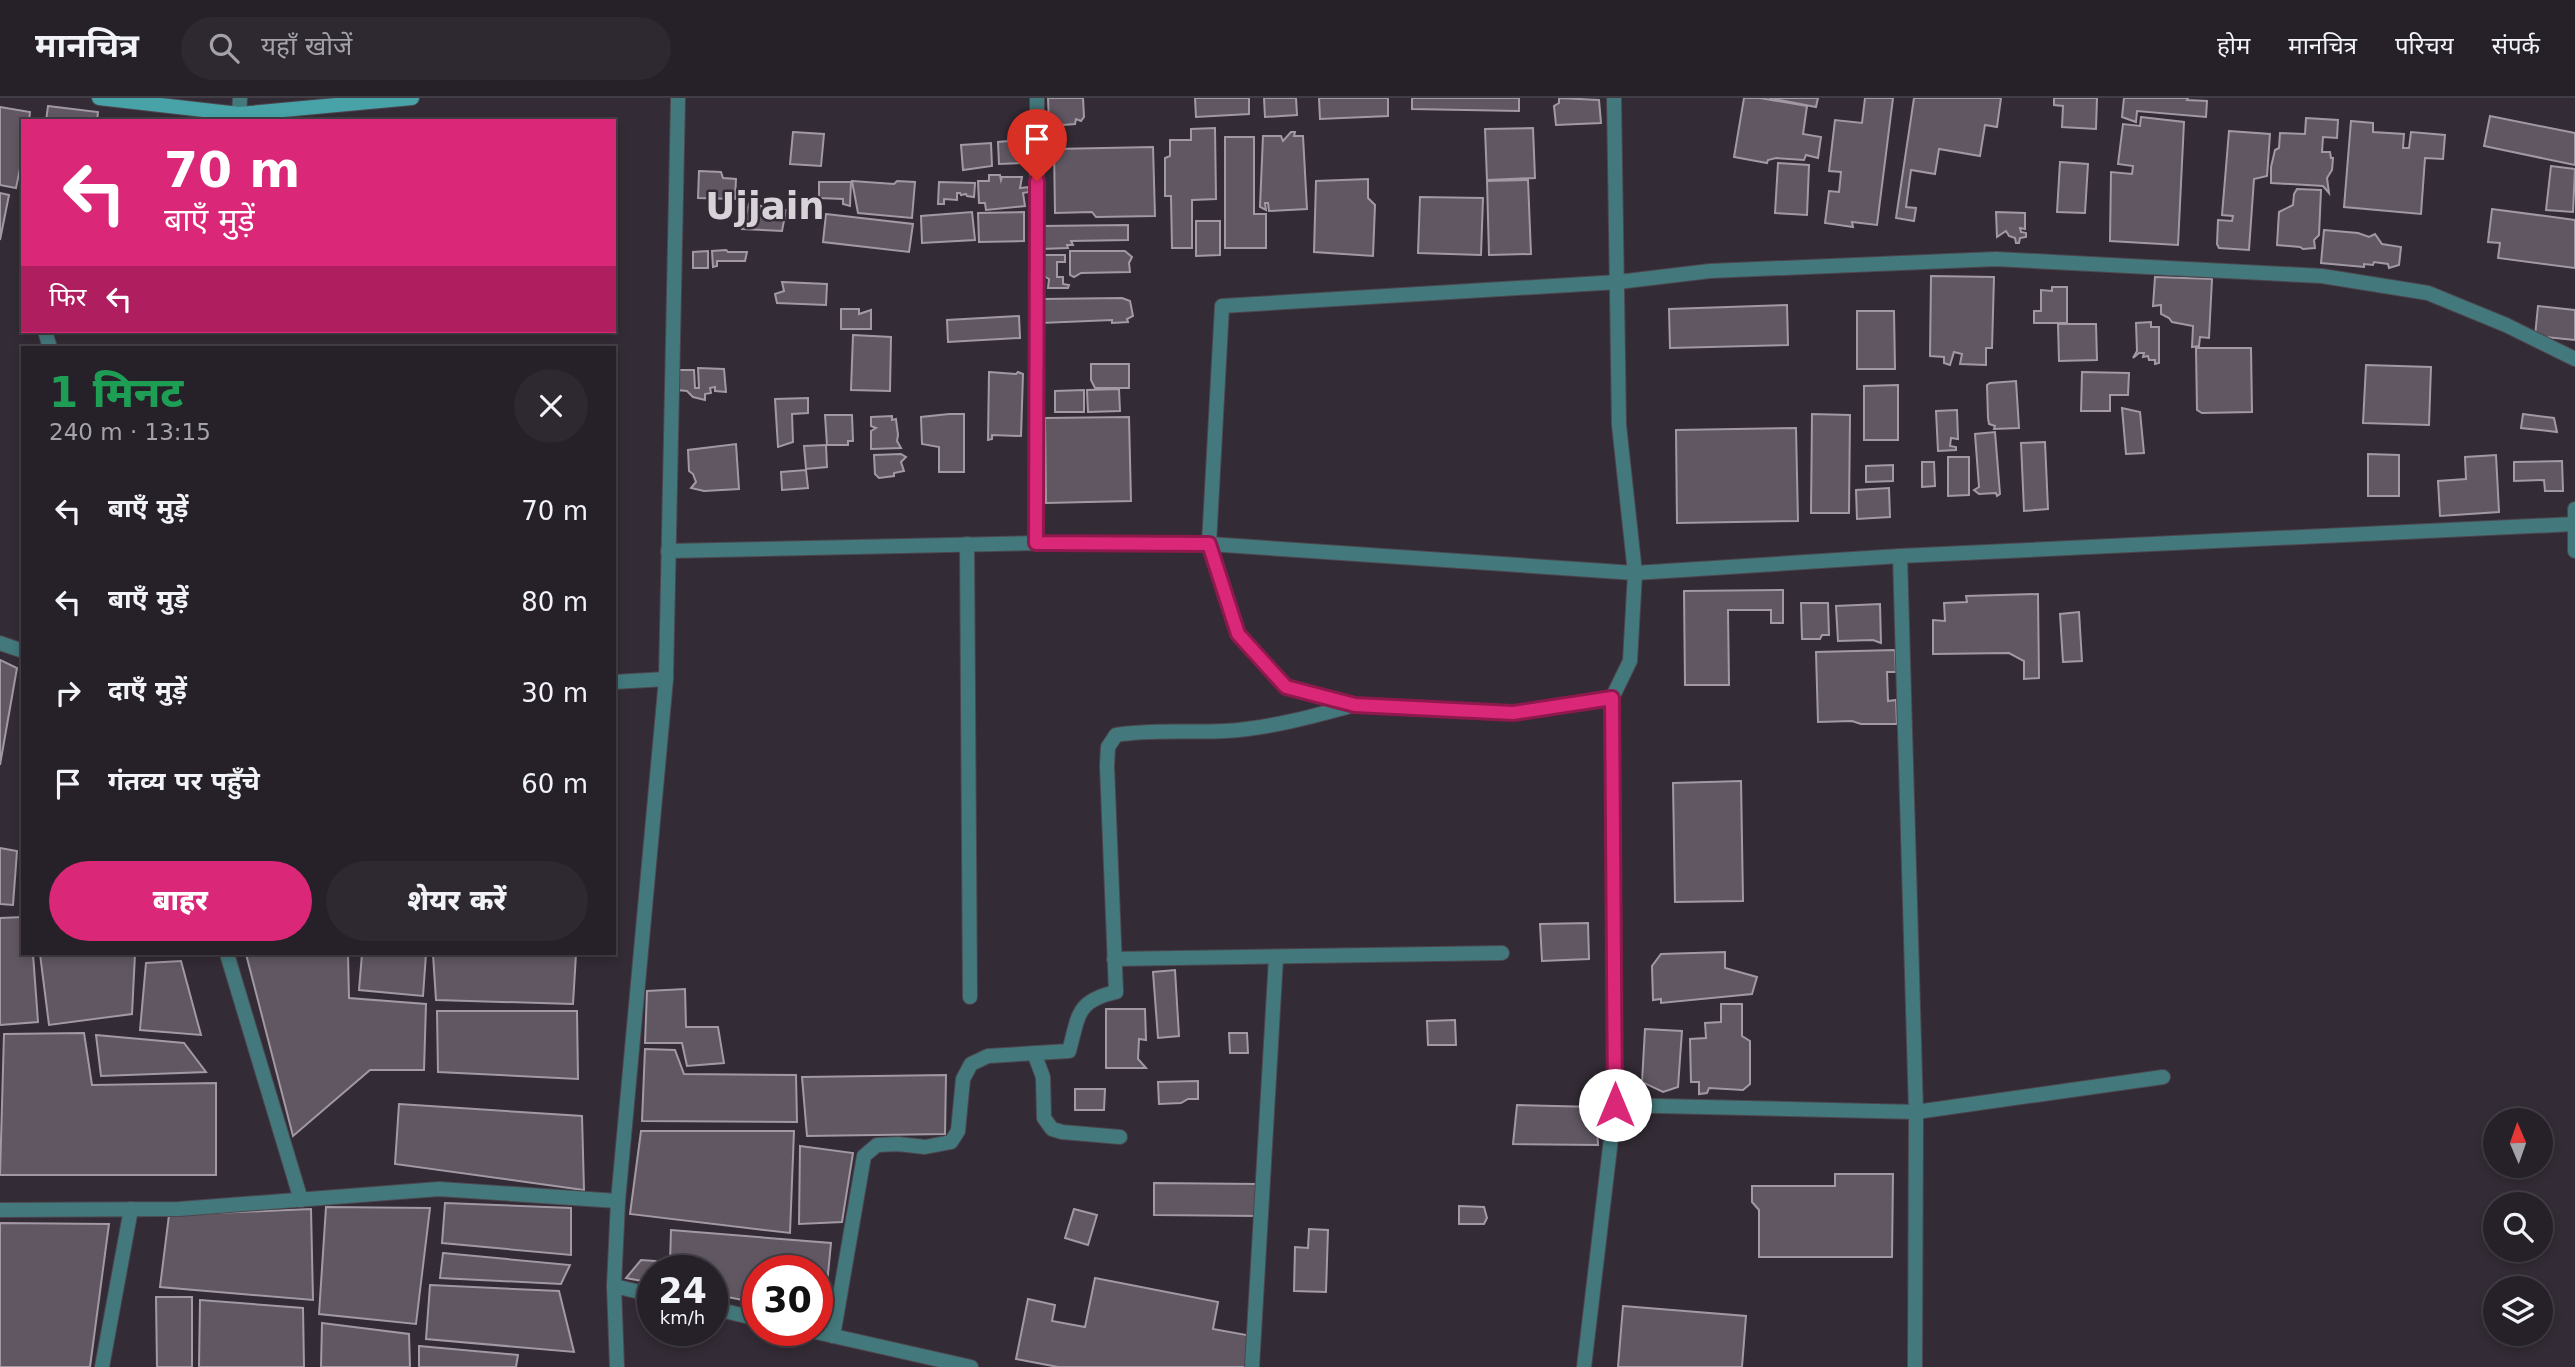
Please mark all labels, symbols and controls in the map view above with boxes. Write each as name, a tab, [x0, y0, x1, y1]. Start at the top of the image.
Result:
search box	[181, 17, 671, 80]
text: मानचित्र	[35, 26, 139, 65]
icon: search	[205, 29, 243, 67]
text: यहाँ खोजें	[261, 31, 352, 61]
text: होम	[2217, 32, 2250, 60]
text: मानचित्र	[2288, 32, 2357, 60]
text: परिचय	[2395, 32, 2454, 60]
text: संपर्क	[2492, 32, 2540, 60]
pin	[1007, 109, 1067, 181]
icon: arrive	[1018, 120, 1056, 158]
text: 70 m	[164, 142, 300, 199]
icon: left	[49, 147, 140, 238]
district label: Ujjain	[705, 185, 825, 228]
text: बाएँ मुड़ें	[164, 201, 255, 239]
icon: left	[100, 280, 138, 318]
text: फिर	[49, 282, 86, 312]
text: 1 मिनट	[49, 368, 183, 417]
button: close	[514, 369, 588, 443]
text: 240 m · 13:15	[49, 419, 211, 445]
icon: left	[49, 492, 87, 530]
text: बाएँ मुड़ें	[108, 493, 188, 523]
text: 70 m	[521, 496, 588, 526]
icon: left	[49, 583, 87, 621]
text: बाएँ मुड़ें	[108, 584, 188, 614]
text: 80 m	[521, 587, 588, 617]
icon: right	[49, 674, 87, 712]
text: दाएँ मुड़ें	[108, 675, 187, 705]
text: 30 m	[521, 678, 588, 708]
icon: arrive	[49, 765, 87, 803]
text: गंतव्य पर पहुँचे	[108, 766, 260, 796]
text: 60 m	[521, 769, 588, 799]
button: बाहर	[49, 861, 312, 941]
button: शेयर करें	[326, 861, 588, 941]
position arrow	[1578, 1068, 1652, 1142]
north arrow	[2483, 1108, 2553, 1178]
map controls	[2483, 1108, 2553, 1346]
button: search	[2483, 1192, 2553, 1262]
speed limit sign: 30	[742, 1255, 833, 1346]
text: 24	[658, 1271, 707, 1311]
button: layers	[2483, 1276, 2553, 1346]
text: km/h	[660, 1307, 705, 1328]

